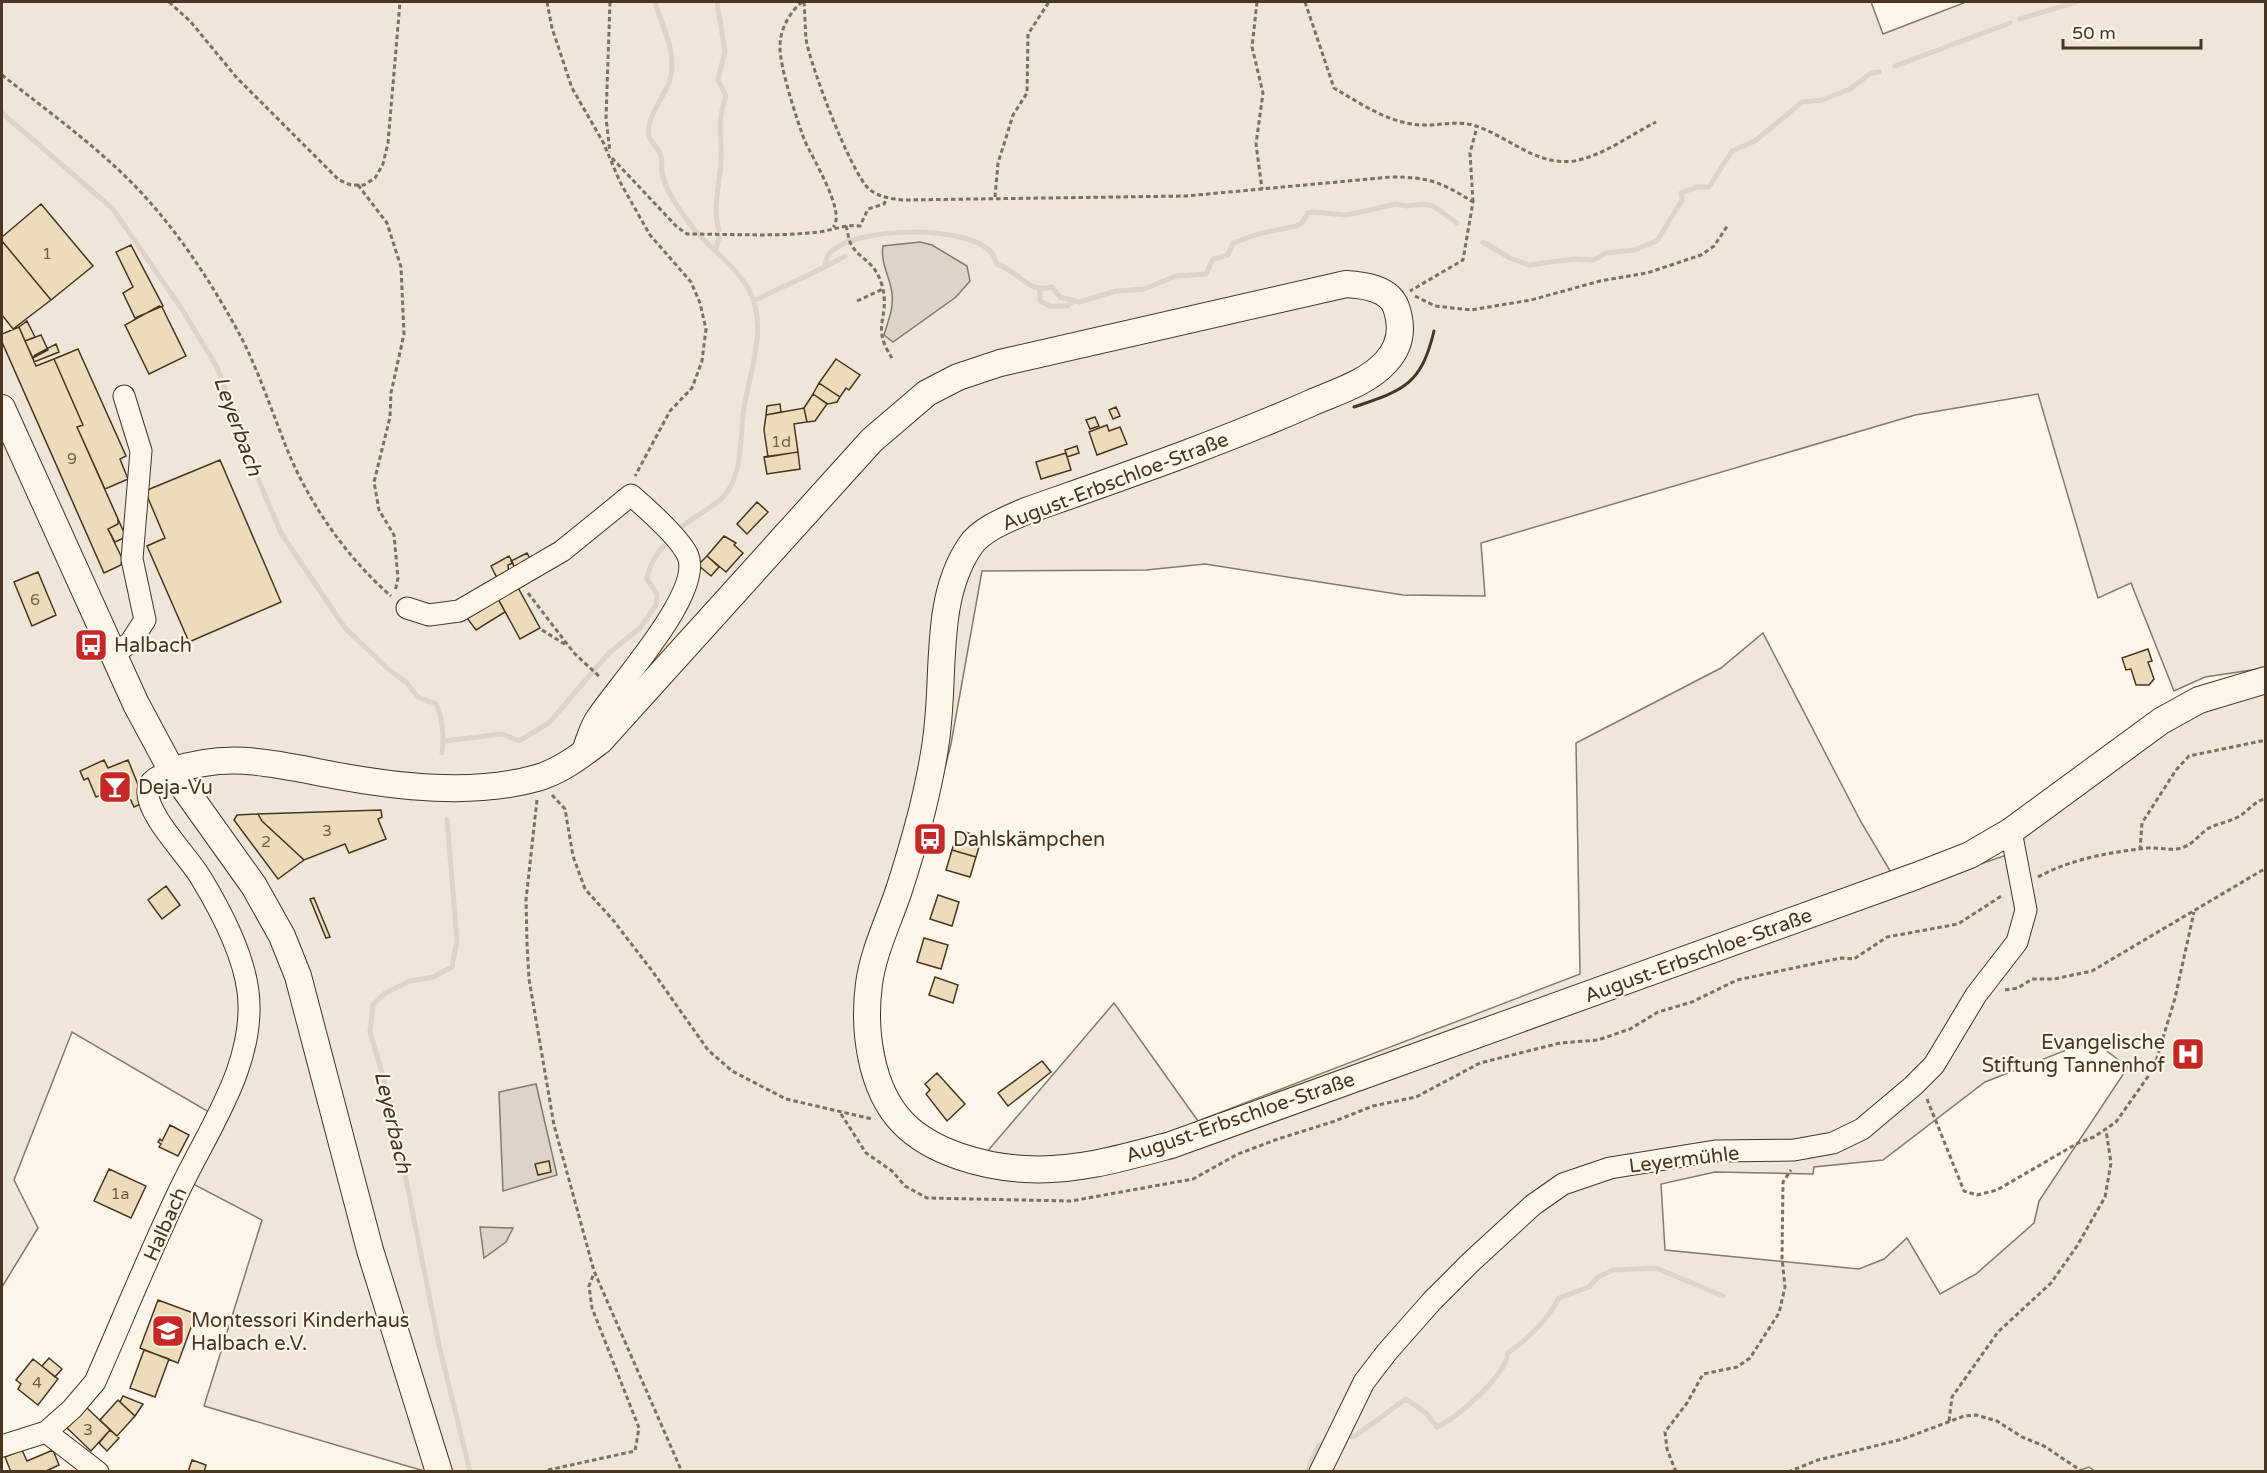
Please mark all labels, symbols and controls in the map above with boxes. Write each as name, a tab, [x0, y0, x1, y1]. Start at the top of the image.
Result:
scale bar	[2063, 12, 2201, 50]
text: 50 m	[2072, 22, 2116, 44]
house number: 1	[42, 244, 52, 264]
water label: Leyerbach	[208, 373, 267, 480]
street label: August-Erbschloe-Straße	[999, 428, 1232, 536]
house number: 1d	[771, 432, 791, 452]
house number: 9	[67, 449, 77, 469]
house number: 6	[30, 590, 40, 610]
bus stop icon: Halbach	[73, 627, 109, 663]
place label: Halbach	[114, 634, 192, 658]
bar icon: Deja-Vu	[97, 769, 133, 805]
place label: Deja-Vu	[138, 776, 213, 800]
house number: 3	[322, 821, 332, 841]
bus stop icon: Dahlskämpchen	[912, 821, 948, 857]
place label: Dahlskämpchen	[953, 828, 1105, 852]
house number: 2	[261, 832, 271, 852]
street label: August-Erbschloe-Straße	[1581, 904, 1815, 1008]
place label: Evangelische Stiftung Tannenhof	[1982, 1031, 2165, 1078]
hospital icon: Evangelische Stiftung Tannenhof	[2170, 1036, 2206, 1072]
street label: August-Erbschloe-Straße	[1123, 1067, 1358, 1168]
water label: Leyerbach	[369, 1069, 417, 1177]
street label: Leyermühle	[1627, 1141, 1741, 1179]
house number: 1a	[110, 1184, 130, 1204]
street label: Halbach	[139, 1184, 193, 1265]
place label: Montessori Kinderhaus Halbach e.V.	[191, 1309, 409, 1356]
school or university icon: Montessori Kinderhaus Halbach e.V.	[150, 1313, 186, 1349]
house number: 4	[32, 1373, 42, 1393]
house number: 3	[83, 1420, 93, 1440]

